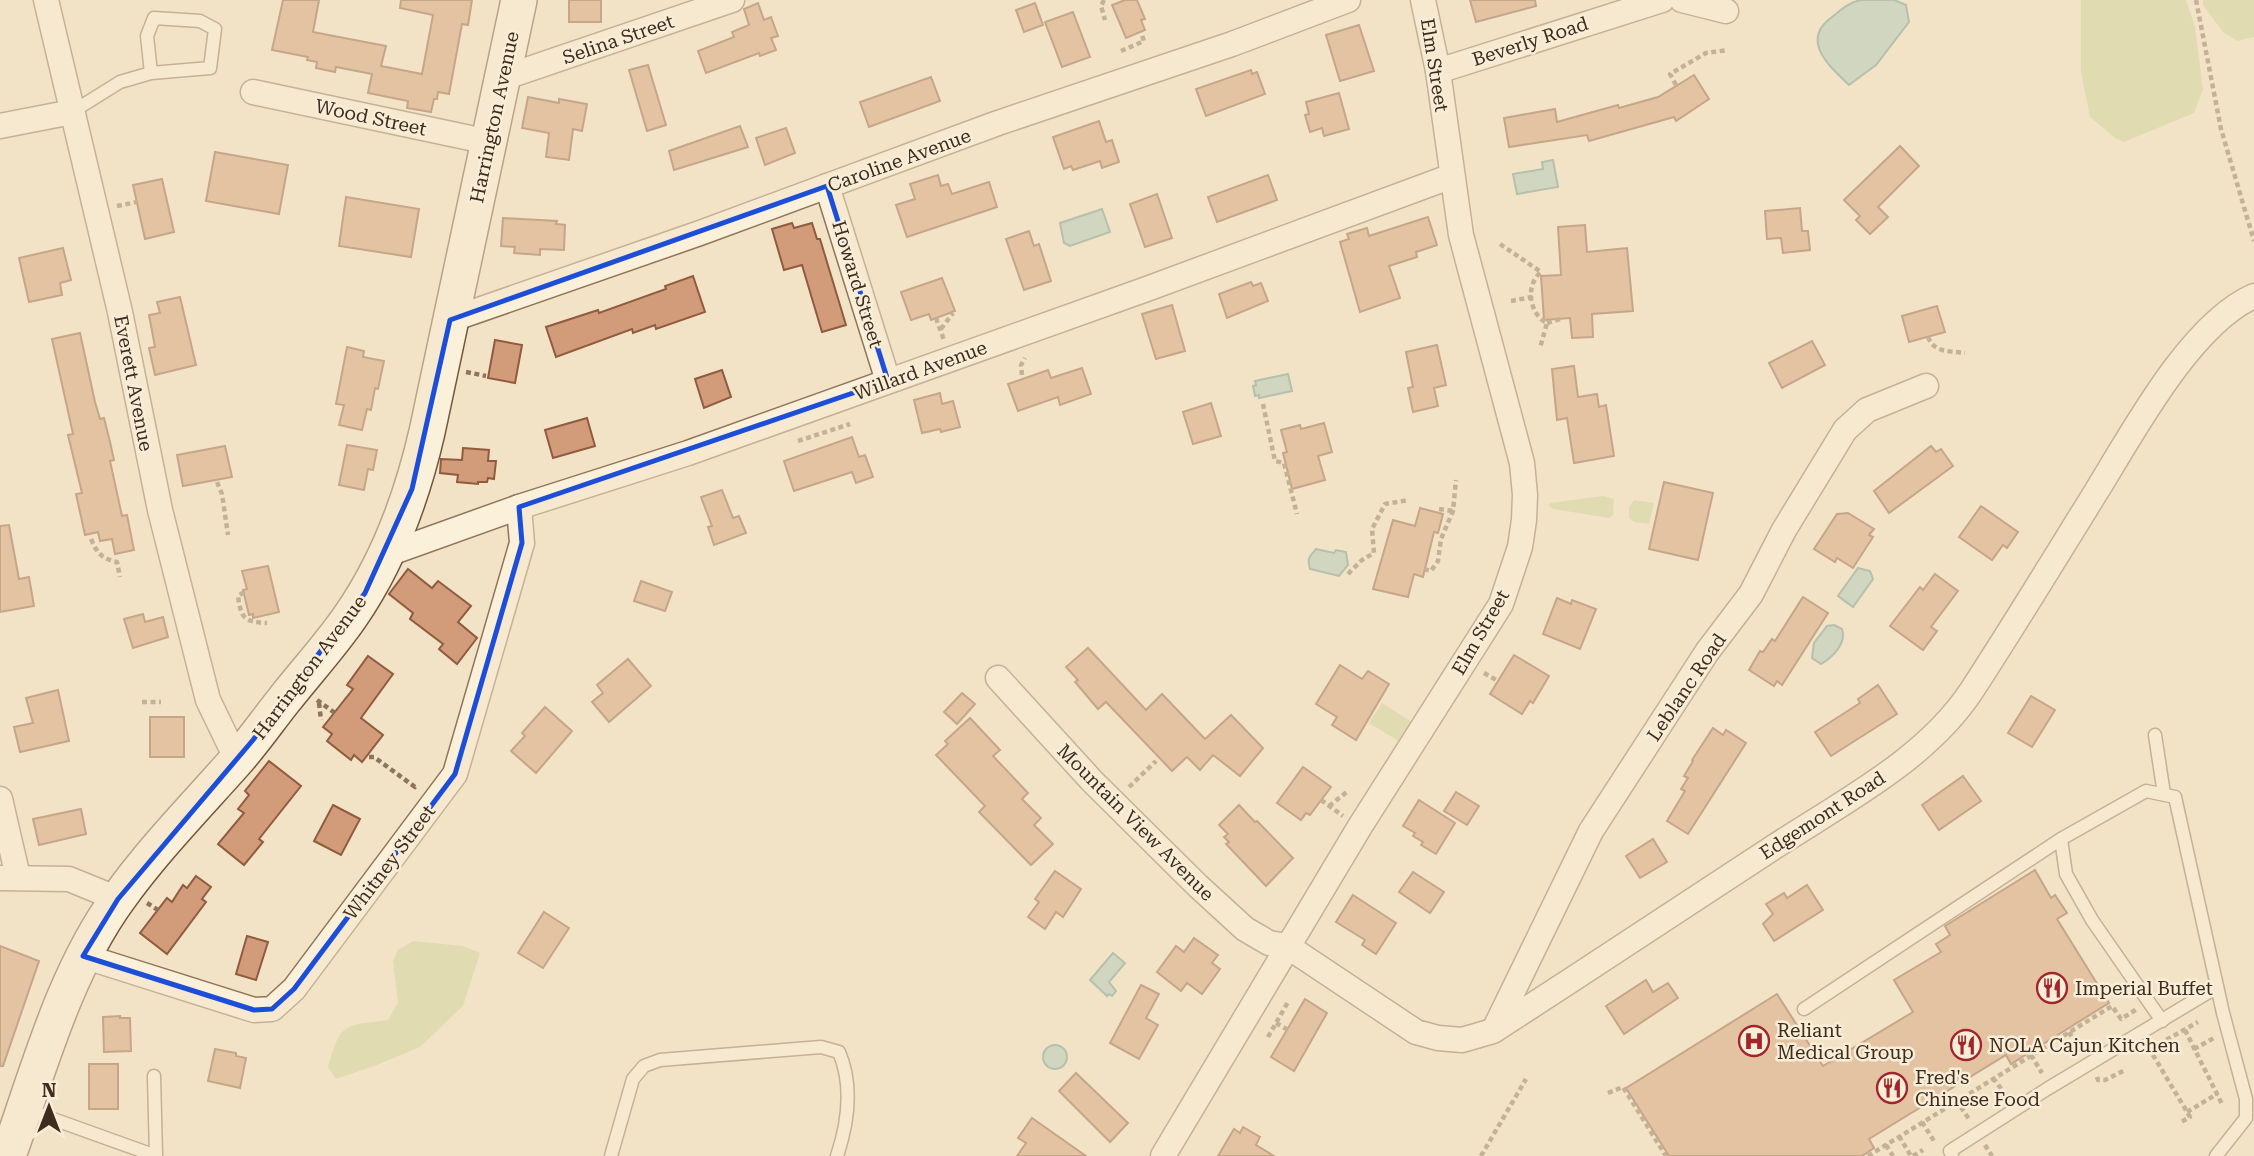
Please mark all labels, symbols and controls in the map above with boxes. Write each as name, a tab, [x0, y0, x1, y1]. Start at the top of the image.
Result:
street label: Selina Street	[560, 10, 677, 69]
street label: Beverly Road	[1469, 12, 1591, 71]
street label: Elm Street	[1416, 17, 1453, 114]
street label: Harrington Avenue	[465, 29, 524, 205]
street label: Wood Street	[313, 94, 429, 141]
street label: Caroline Avenue	[824, 124, 974, 197]
street label: Howard Street	[827, 218, 888, 351]
street label: Everett Avenue	[109, 313, 158, 453]
street label: Willard Avenue	[850, 336, 990, 405]
street label: Elm Street	[1447, 585, 1514, 679]
street label: Harrington Avenue	[248, 591, 371, 744]
street label: Leblanc Road	[1642, 629, 1731, 745]
street label: Mountain View Avenue	[1052, 739, 1219, 906]
street label: Edgemont Road	[1755, 766, 1889, 865]
street label: Whitney Street	[339, 800, 440, 924]
restaurant icon: Imperial Buffet	[2035, 971, 2069, 1005]
place label: Imperial Buffet	[2075, 977, 2213, 1000]
place label: Reliant Medical Group	[1777, 1019, 1914, 1064]
hospital icon: Reliant Medical Group	[1737, 1024, 1771, 1058]
restaurant icon: NOLA Cajun Kitchen	[1949, 1028, 1983, 1062]
place label: NOLA Cajun Kitchen	[1989, 1034, 2180, 1057]
place label: Fred's Chinese Food	[1915, 1066, 2040, 1111]
restaurant icon: Fred's Chinese Food	[1875, 1071, 1909, 1105]
north arrow	[14, 1072, 84, 1142]
text: N	[42, 1079, 57, 1102]

